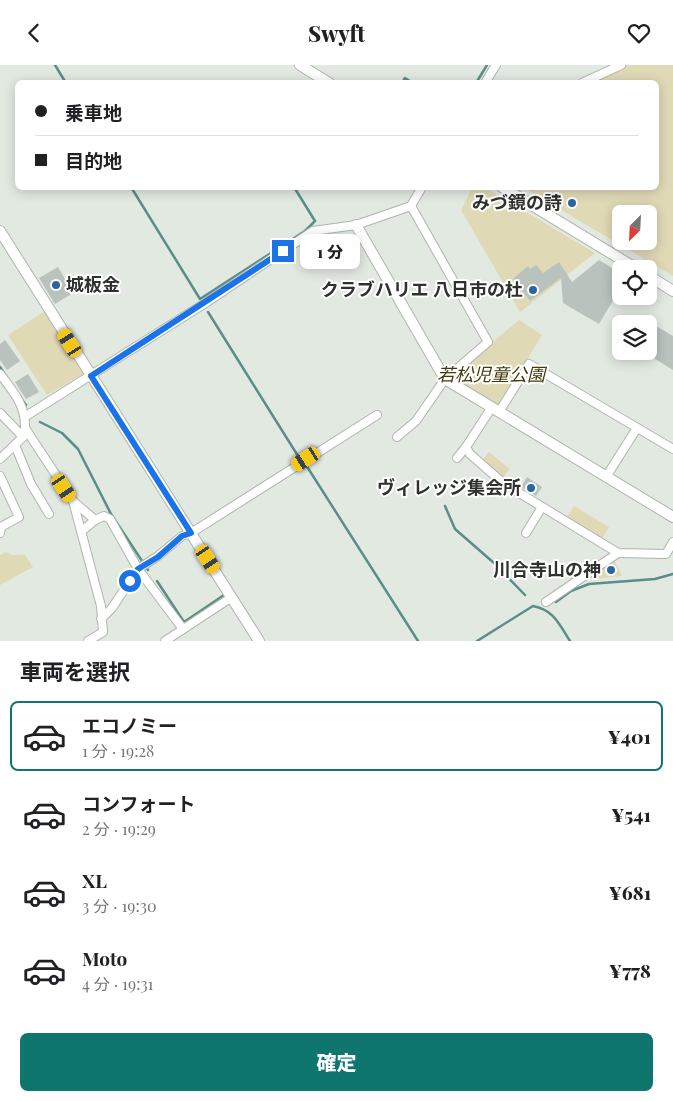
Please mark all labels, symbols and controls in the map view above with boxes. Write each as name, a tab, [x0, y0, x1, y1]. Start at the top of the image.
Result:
text: Swyft	[308, 18, 365, 48]
icon: back	[20, 19, 48, 47]
icon: heart	[625, 19, 653, 47]
text: 乗車地	[65, 99, 122, 125]
text: 目的地	[65, 147, 122, 173]
place label: みづ鏡の詩	[472, 190, 562, 214]
marker: みづ鏡の詩	[566, 197, 578, 209]
north arrow	[612, 205, 658, 250]
map controls	[612, 205, 657, 360]
callout: 1 分	[300, 233, 360, 269]
route end	[272, 240, 294, 262]
text: 1 分	[317, 241, 343, 262]
button: locate	[612, 260, 657, 305]
place label: 城板金	[66, 272, 120, 296]
place label: クラブハリエ 八日市の杜	[321, 277, 523, 301]
marker: 城板金	[50, 279, 62, 291]
marker: クラブハリエ 八日市の杜	[527, 284, 539, 296]
button: layers	[612, 315, 657, 360]
car	[55, 326, 84, 360]
park label: 若松児童公園	[437, 362, 548, 386]
car	[289, 445, 322, 473]
car	[49, 471, 78, 505]
place label: ヴィレッジ集会所	[377, 475, 521, 499]
marker: ヴィレッジ集会所	[525, 482, 537, 494]
car	[193, 542, 222, 576]
place label: 川合寺山の神	[493, 557, 601, 581]
marker: 川合寺山の神	[605, 564, 617, 576]
route start	[119, 570, 141, 592]
text: 車両を選択	[20, 656, 130, 686]
text: エコノミー	[82, 712, 177, 738]
icon: car	[22, 714, 67, 759]
text: ¥401	[608, 723, 651, 749]
text: 1 分 · 19:28	[82, 740, 154, 761]
text: コンフォート	[82, 790, 195, 816]
icon: car	[22, 792, 67, 837]
text: ¥541	[611, 801, 651, 827]
text: 2 分 · 19:29	[82, 818, 156, 839]
text: XL	[82, 867, 107, 893]
icon: car	[22, 870, 67, 915]
text: ¥681	[609, 879, 651, 905]
text: 3 分 · 19:30	[82, 895, 157, 916]
text: Moto	[82, 945, 127, 971]
icon: car	[22, 948, 67, 993]
text: ¥778	[609, 957, 651, 983]
text: 4 分 · 19:31	[82, 973, 154, 994]
button: 確定	[20, 1033, 653, 1091]

